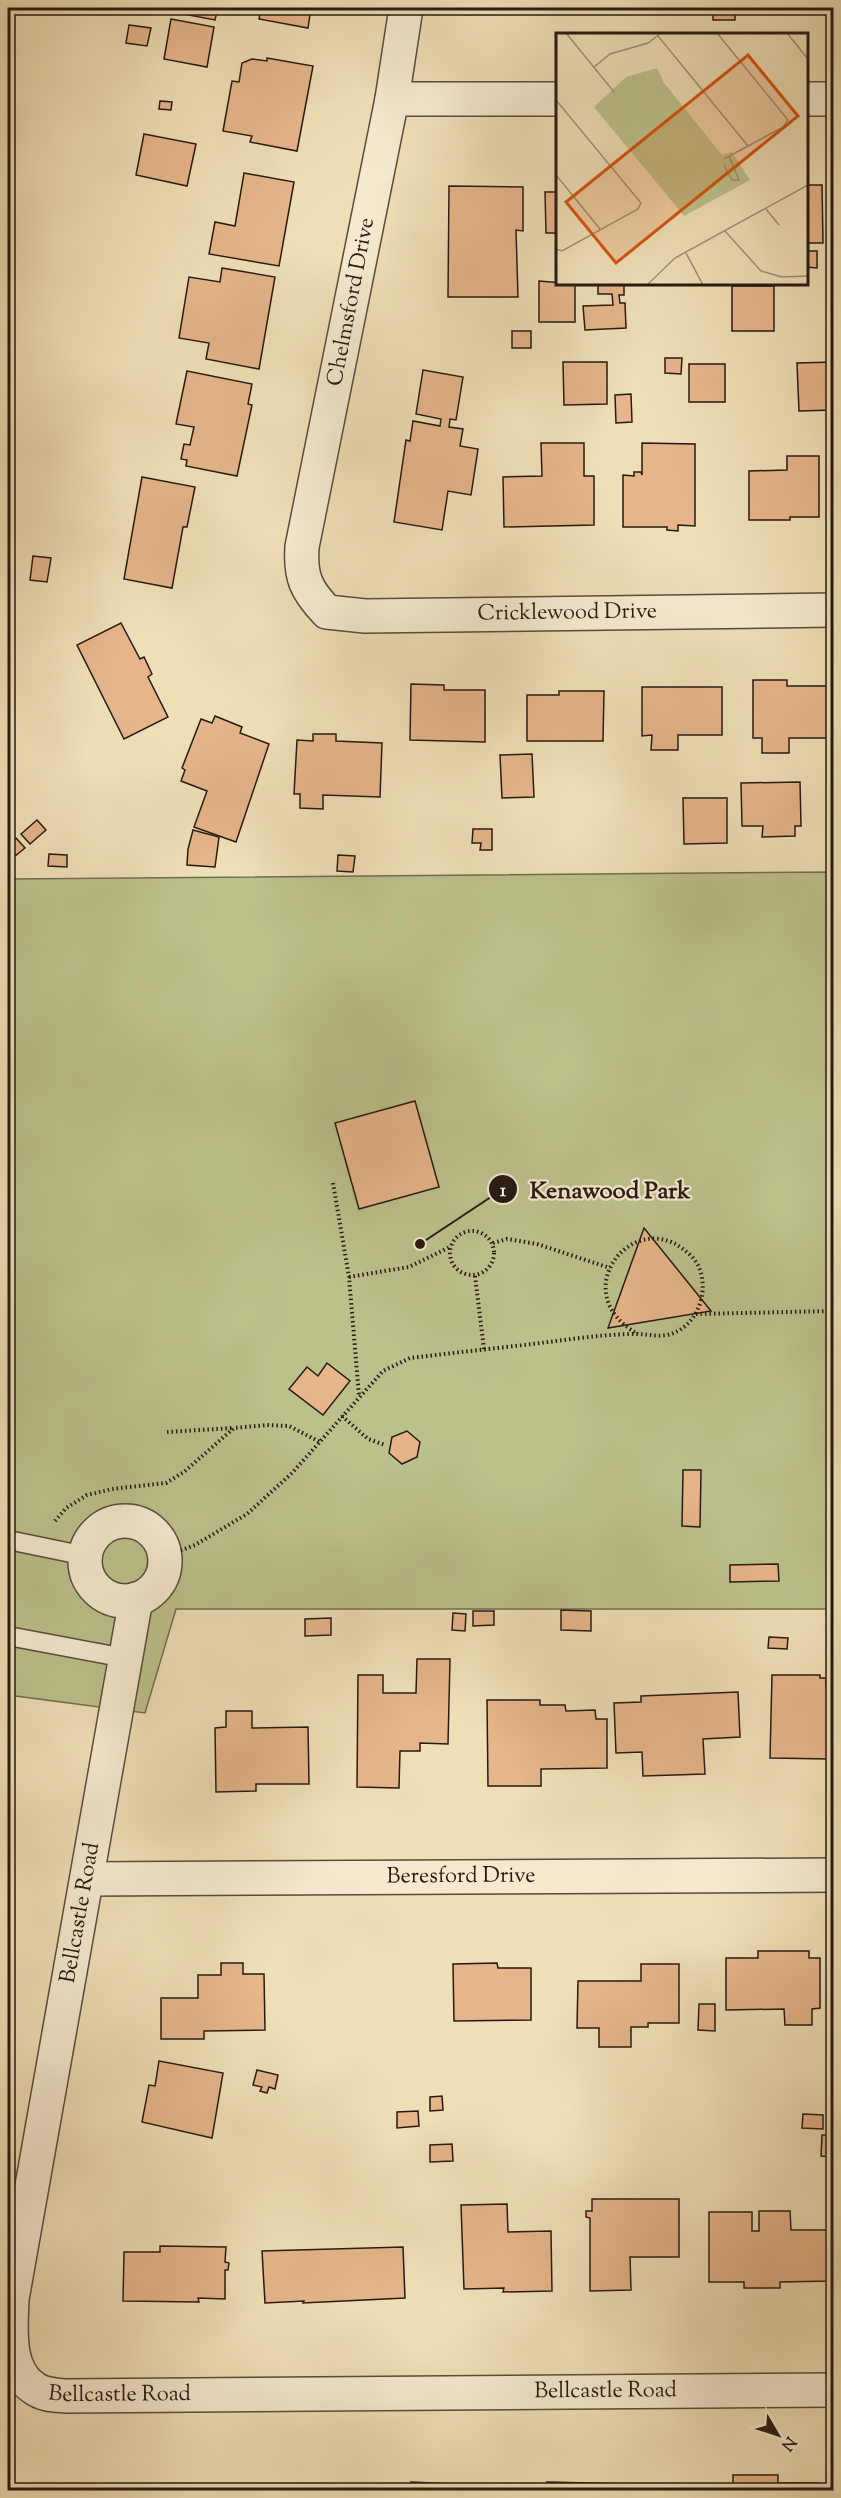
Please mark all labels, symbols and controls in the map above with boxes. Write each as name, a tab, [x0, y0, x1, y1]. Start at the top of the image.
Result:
inset map	[556, 33, 808, 285]
street label: Chelmsford Drive	[320, 215, 384, 389]
street label: Cricklewood Drive	[477, 596, 657, 631]
callout: Kenawood Park	[488, 1168, 703, 1210]
text: Kenawood Park	[530, 1175, 691, 1209]
text: 1	[500, 1179, 507, 1205]
street label: Bellcastle Road	[53, 1840, 109, 1986]
street label: Beresford Drive	[386, 1861, 536, 1893]
street label: Bellcastle Road	[534, 2375, 677, 2408]
street label: Bellcastle Road	[47, 2378, 191, 2412]
north arrow	[748, 2405, 808, 2465]
text: N	[775, 2431, 801, 2455]

